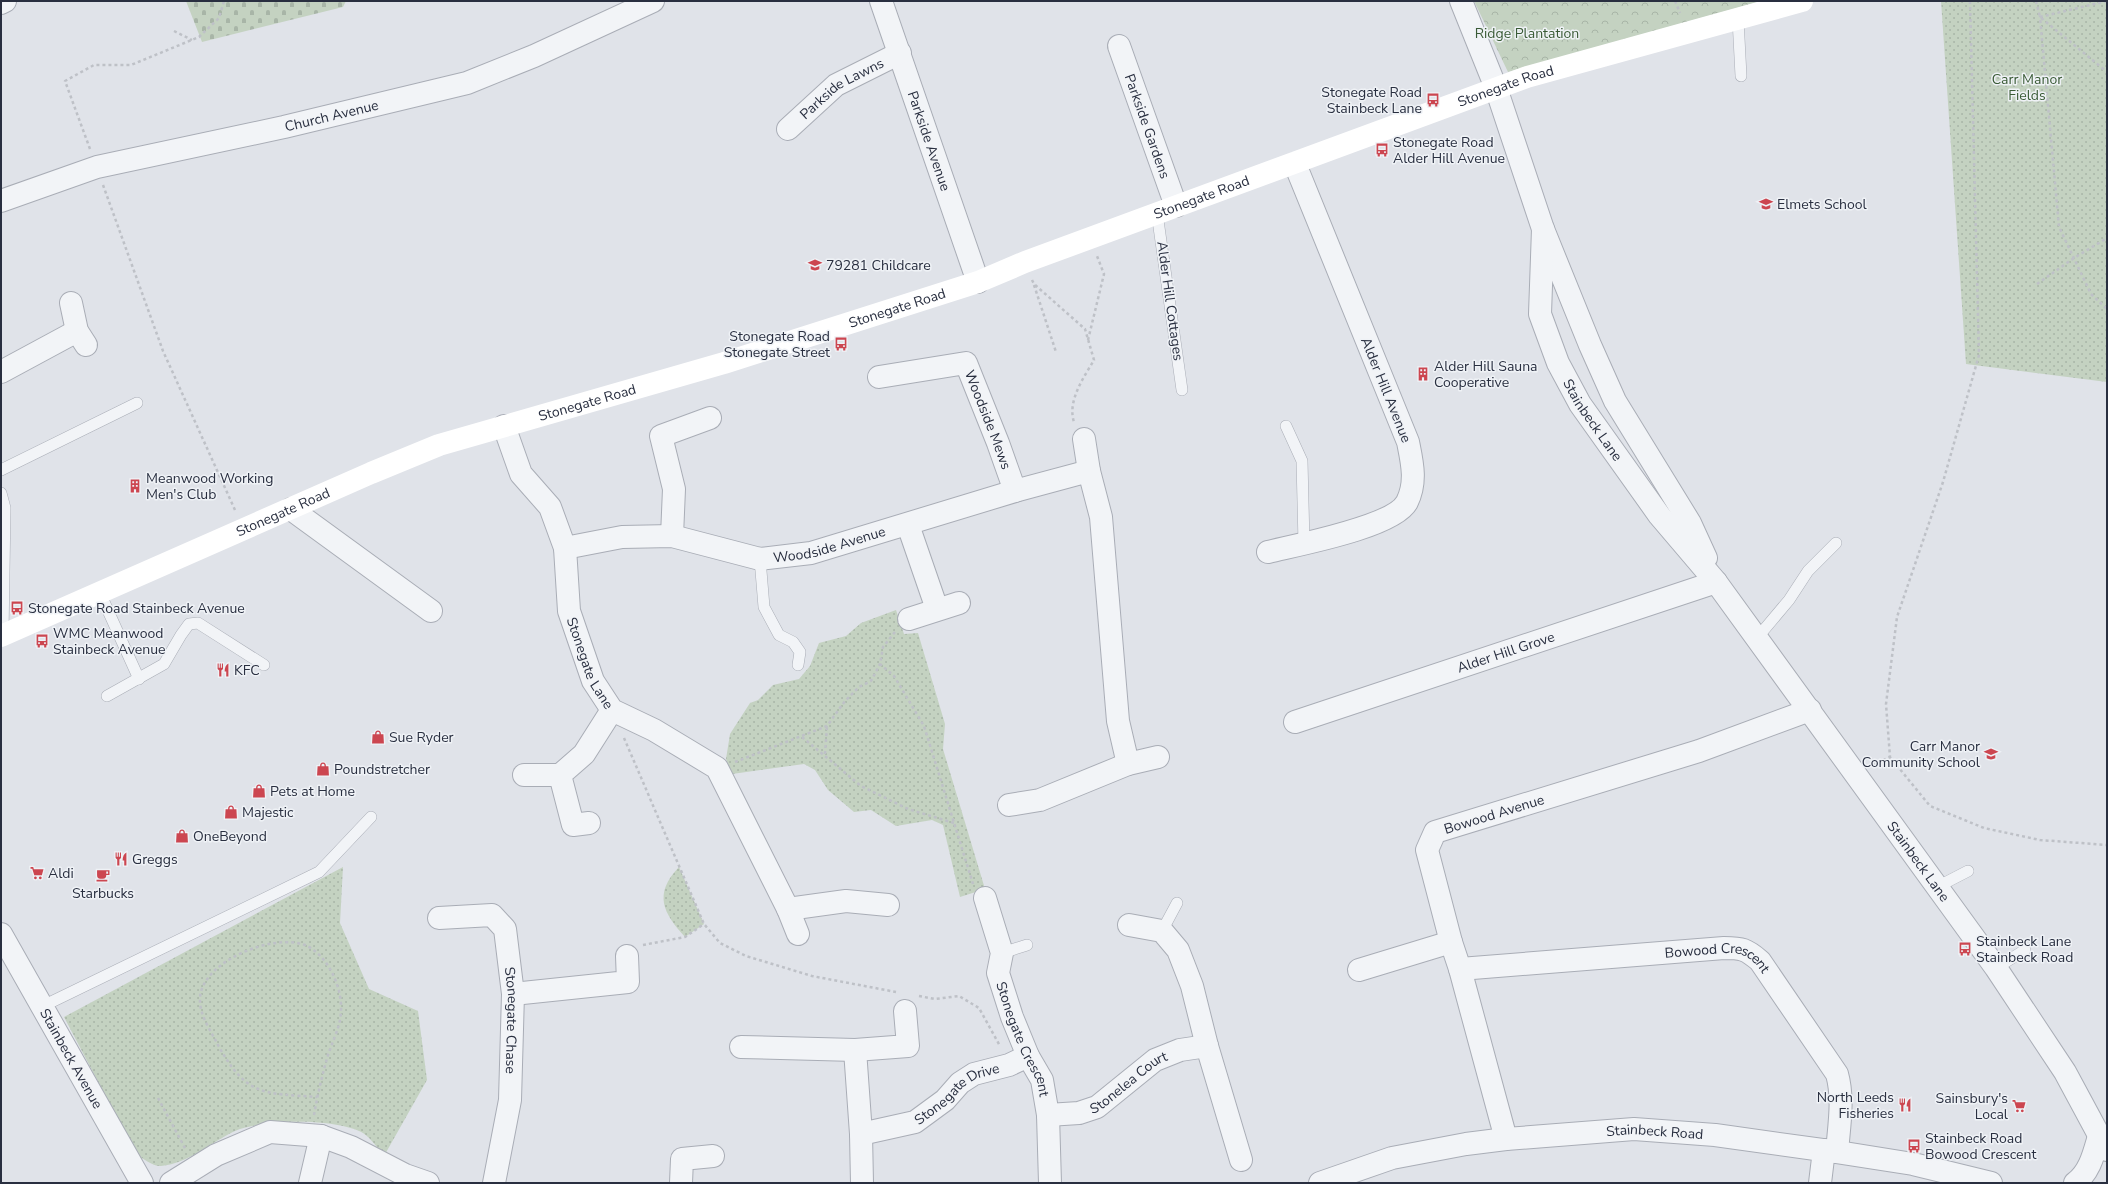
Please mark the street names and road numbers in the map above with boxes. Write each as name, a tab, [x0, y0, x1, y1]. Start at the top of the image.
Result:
street label: Parkside Lawns	[795, 53, 887, 123]
street label: Stonegate Road	[1455, 61, 1556, 111]
street label: Parkside Gardens	[1120, 71, 1175, 181]
street label: Parkside Avenue	[903, 88, 955, 194]
street label: Church Avenue	[283, 95, 380, 136]
street label: Stonegate Road	[1151, 171, 1252, 223]
street label: Alder Hill Cottages	[1152, 240, 1188, 362]
street label: Stonegate Road	[846, 283, 948, 332]
street label: Alder Hill Avenue	[1356, 335, 1416, 445]
street label: Woodside Mews	[960, 367, 1016, 472]
street label: Stainbeck Lane	[1559, 375, 1627, 465]
street label: Stonegate Road	[536, 379, 638, 425]
street label: Stonegate Road	[233, 483, 333, 541]
street label: Woodside Avenue	[772, 521, 888, 567]
street label: Stonegate Lane	[562, 615, 618, 713]
street label: Alder Hill Grove	[1454, 627, 1557, 677]
street label: Bowood Avenue	[1441, 790, 1546, 838]
street label: Stainbeck Lane	[1883, 817, 1954, 905]
street label: Bowood Crescent	[1664, 938, 1775, 977]
street label: Stonegate Chase	[500, 966, 523, 1074]
street label: Stonegate Crescent	[992, 979, 1054, 1098]
street label: Stainbeck Avenue	[35, 1005, 107, 1112]
street label: Stonelea Court	[1087, 1047, 1170, 1118]
street label: Stonegate Drive	[910, 1058, 1001, 1129]
street label: Stainbeck Road	[1605, 1119, 1704, 1144]

